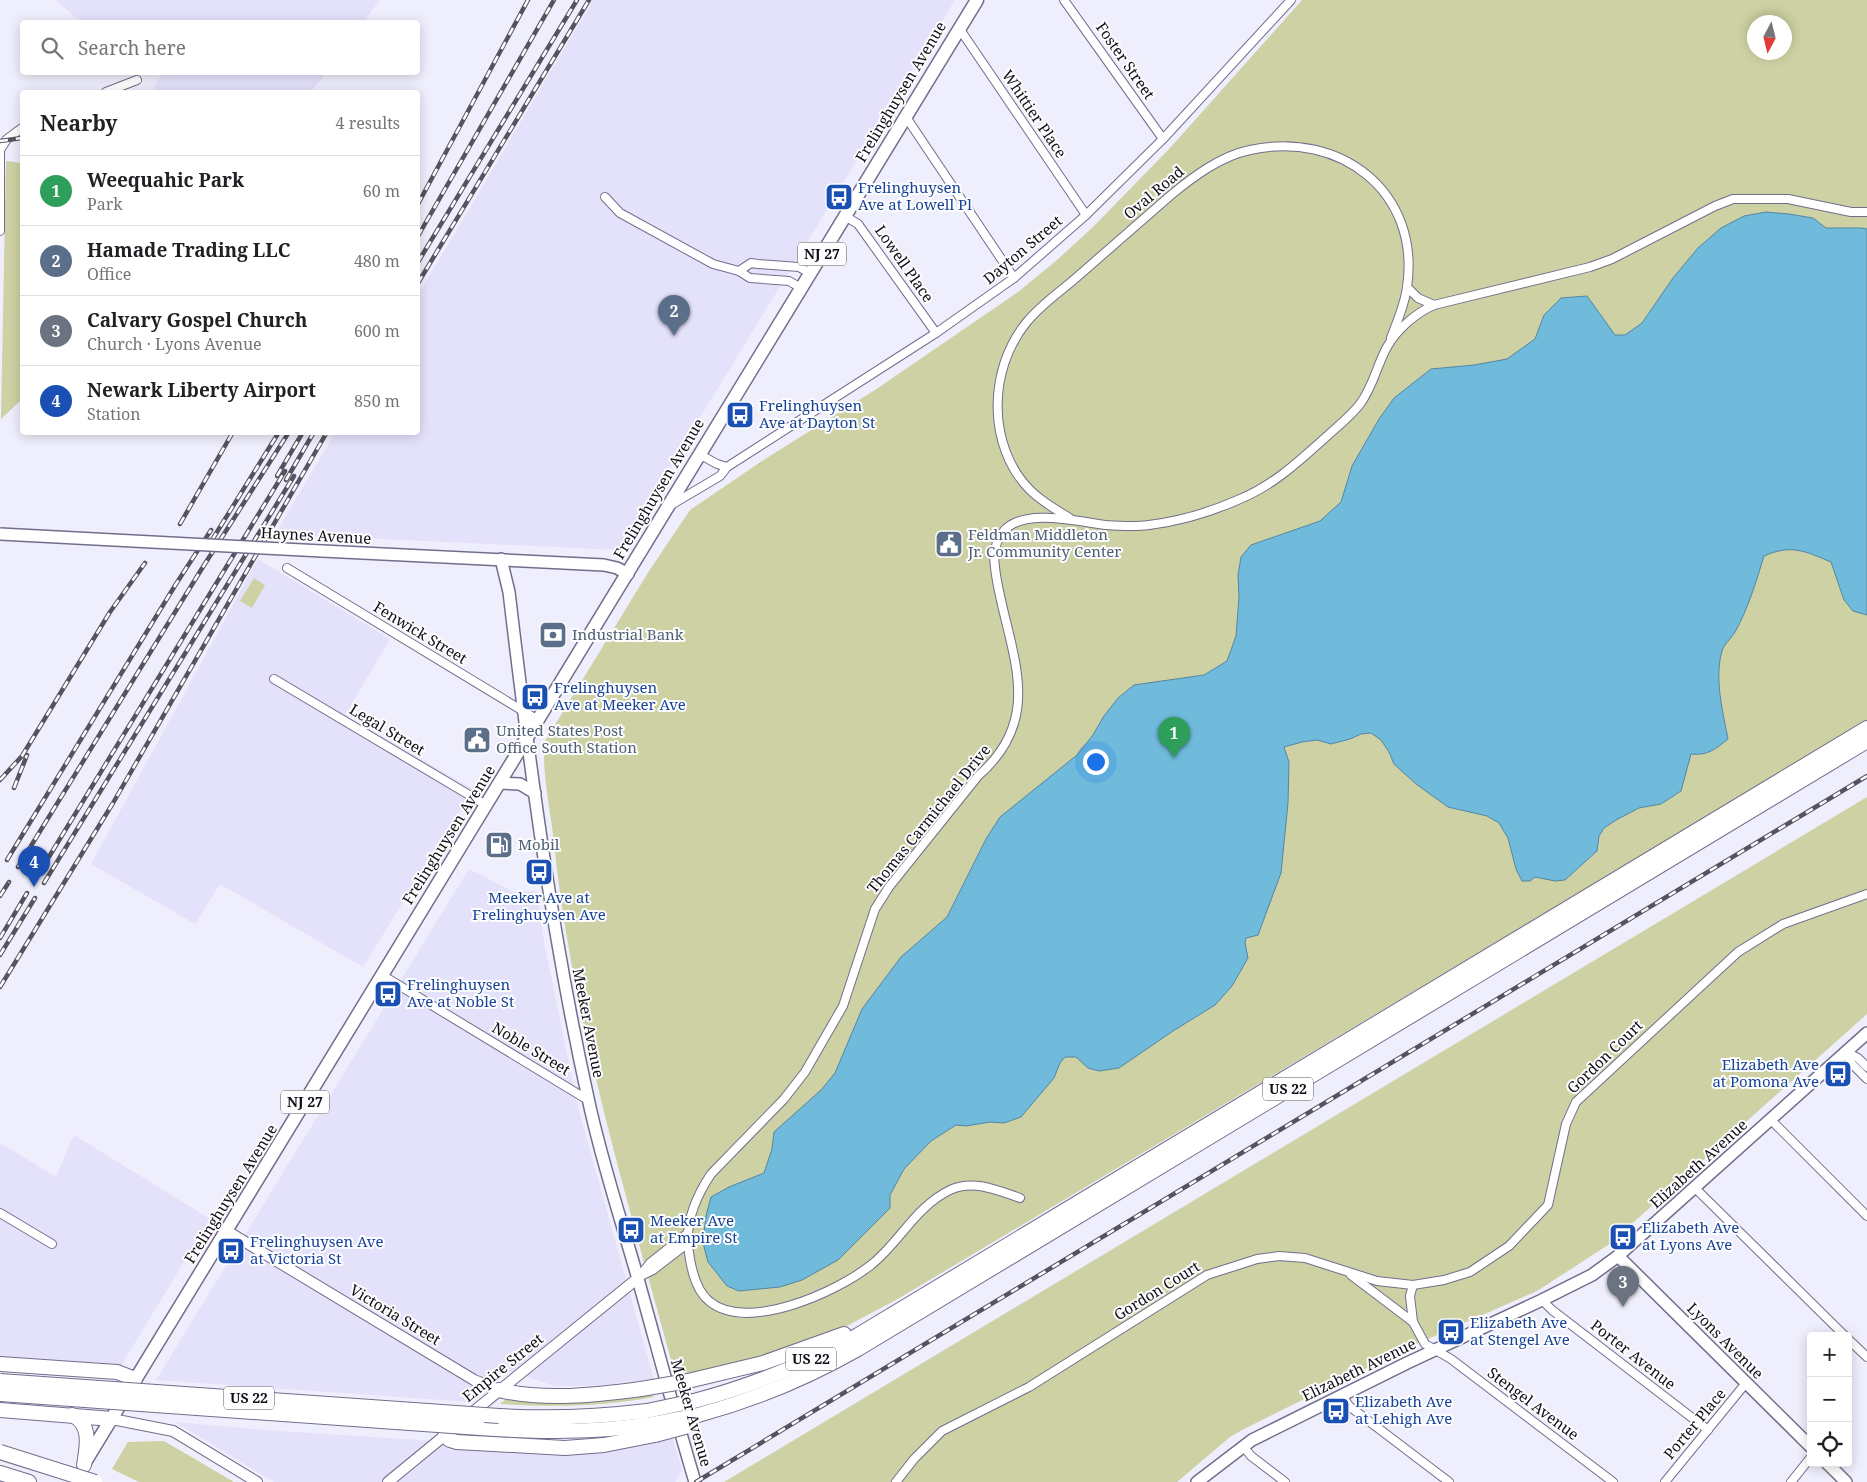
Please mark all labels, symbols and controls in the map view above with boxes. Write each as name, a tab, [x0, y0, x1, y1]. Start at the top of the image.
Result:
north arrow	[1747, 15, 1792, 60]
street label: Frelinghuysen Avenue	[850, 17, 950, 165]
street label: Foster Street	[1092, 18, 1160, 103]
search box	[20, 20, 420, 75]
icon: search	[38, 34, 66, 62]
text: Search here	[78, 35, 186, 61]
street label: Whittier Place	[998, 66, 1072, 161]
text: Nearby	[40, 109, 118, 137]
text: 4 results	[336, 112, 400, 134]
street label: Oval Road	[1119, 161, 1188, 223]
text: Weequahic Park	[87, 167, 244, 193]
place label: Frelinghuysen Ave at Lowell Pl	[858, 177, 972, 214]
text: 1	[51, 180, 61, 202]
text: 60 m	[363, 180, 400, 202]
bus stop icon: Frelinghuysen Ave at Lowell Pl	[824, 182, 854, 212]
text: Park	[87, 193, 123, 215]
street label: Dayton Street	[979, 210, 1066, 288]
street label: Lowell Place	[871, 221, 939, 306]
text: Hamade Trading LLC	[87, 237, 290, 263]
road number: NJ 27	[798, 242, 846, 266]
text: 2	[51, 250, 61, 272]
text: 480 m	[354, 250, 400, 272]
text: Office	[87, 263, 131, 285]
pin: 2	[658, 295, 690, 336]
text: Calvary Gospel Church	[87, 307, 307, 333]
text: 3	[51, 320, 61, 342]
text: 600 m	[354, 320, 400, 342]
text: Church · Lyons Avenue	[87, 333, 262, 355]
text: Newark Liberty Airport	[87, 377, 316, 403]
text: 4	[51, 390, 61, 412]
text: 850 m	[354, 390, 400, 412]
place label: Frelinghuysen Ave at Dayton St	[759, 395, 875, 432]
bus stop icon: Frelinghuysen Ave at Dayton St	[725, 400, 755, 430]
text: Station	[87, 403, 141, 425]
street label: Frelinghuysen Avenue	[608, 414, 708, 562]
street label: Haynes Avenue	[260, 522, 372, 548]
place label: Feldman Middleton Jr. Community Center	[967, 524, 1121, 561]
public building icon: Feldman Middleton Jr. Community Center	[934, 529, 964, 559]
street label: Fenwick Street	[370, 596, 471, 668]
bank icon: Industrial Bank	[538, 620, 568, 650]
place label: Industrial Bank	[572, 624, 684, 644]
place label: Frelinghuysen Ave at Meeker Ave	[554, 677, 686, 714]
bus stop icon: Frelinghuysen Ave at Meeker Ave	[520, 682, 550, 712]
street label: Legal Street	[346, 699, 429, 759]
pin: 1	[1158, 717, 1190, 758]
place label: United States Post Office South Station	[496, 720, 637, 757]
public building icon: United States Post Office South Station	[462, 725, 492, 755]
street label: Thomas Carmichael Drive	[862, 740, 994, 897]
your location	[1083, 749, 1109, 775]
street label: Frelinghuysen Avenue	[397, 761, 499, 908]
fuel station icon: Mobil	[484, 830, 514, 860]
place label: Mobil	[518, 834, 560, 854]
pin: 4	[18, 846, 50, 887]
bus stop icon: Meeker Ave at Frelinghuysen Ave	[524, 857, 554, 887]
place label: Meeker Ave at Frelinghuysen Ave	[472, 887, 606, 924]
street label: Meeker Avenue	[569, 966, 609, 1079]
place label: Frelinghuysen Ave at Noble St	[407, 974, 514, 1011]
bus stop icon: Frelinghuysen Ave at Noble St	[373, 979, 403, 1009]
street label: Gordon Court	[1562, 1015, 1646, 1097]
street label: Noble Street	[489, 1017, 574, 1079]
place label: Elizabeth Ave at Pomona Ave	[1712, 1054, 1819, 1091]
bus stop icon: Elizabeth Ave at Pomona Ave	[1823, 1059, 1853, 1089]
road number: US 22	[1263, 1078, 1313, 1100]
road number: NJ 27	[281, 1090, 329, 1114]
street label: Elizabeth Avenue	[1645, 1114, 1751, 1212]
street label: Frelinghuysen Avenue	[179, 1120, 281, 1267]
place label: Meeker Ave at Empire St	[650, 1210, 738, 1247]
bus stop icon: Meeker Ave at Empire St	[616, 1215, 646, 1245]
place label: Elizabeth Ave at Lyons Ave	[1642, 1217, 1739, 1254]
bus stop icon: Elizabeth Ave at Lyons Ave	[1608, 1222, 1638, 1252]
place label: Frelinghuysen Ave at Victoria St	[250, 1231, 383, 1268]
bus stop icon: Frelinghuysen Ave at Victoria St	[216, 1236, 246, 1266]
street label: Gordon Court	[1110, 1256, 1203, 1324]
pin: 3	[1607, 1266, 1639, 1307]
street label: Victoria Street	[347, 1279, 445, 1349]
street label: Lyons Avenue	[1683, 1298, 1768, 1383]
place label: Elizabeth Ave at Stengel Ave	[1470, 1312, 1570, 1349]
street label: Porter Avenue	[1587, 1315, 1680, 1394]
bus stop icon: Elizabeth Ave at Stengel Ave	[1436, 1317, 1466, 1347]
street label: Empire Street	[458, 1329, 547, 1406]
map controls	[1807, 1332, 1852, 1467]
button: +	[1807, 1332, 1852, 1377]
street label: Elizabeth Avenue	[1298, 1333, 1419, 1405]
road number: US 22	[786, 1348, 836, 1370]
street label: Meeker Avenue	[667, 1357, 717, 1469]
street label: Stengel Avenue	[1484, 1362, 1583, 1444]
button: −	[1807, 1377, 1852, 1422]
street label: Porter Place	[1659, 1384, 1730, 1463]
road number: US 22	[224, 1386, 274, 1410]
place label: Elizabeth Ave at Lehigh Ave	[1355, 1391, 1452, 1428]
bus stop icon: Elizabeth Ave at Lehigh Ave	[1321, 1396, 1351, 1426]
button: locate	[1807, 1422, 1852, 1467]

